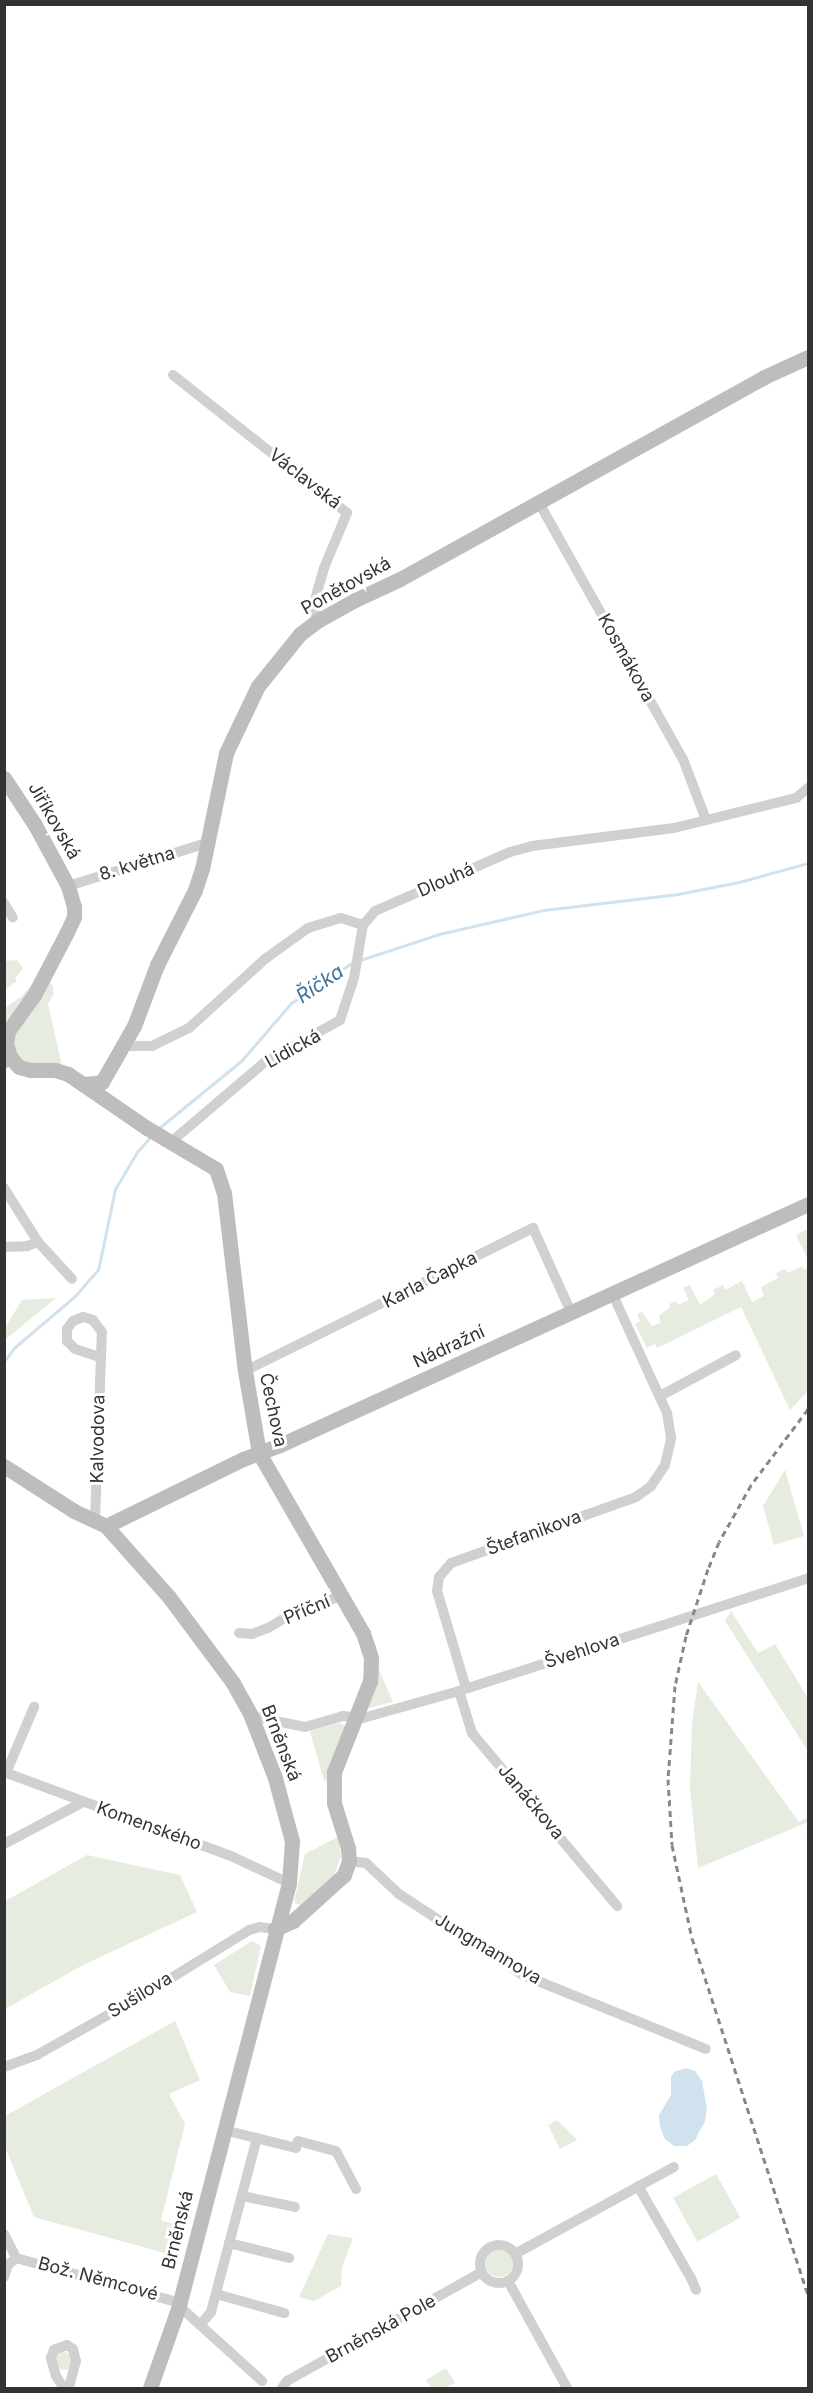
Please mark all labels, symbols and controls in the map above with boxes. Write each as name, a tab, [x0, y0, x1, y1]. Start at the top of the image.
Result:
street label: Václavská	[265, 444, 345, 514]
street label: Ponětovská	[297, 553, 395, 619]
street label: Kosmákova	[593, 610, 659, 706]
street label: Jiříkovská	[23, 779, 85, 863]
street label: 8. května	[97, 842, 177, 886]
street label: Dlouhá	[414, 858, 478, 902]
water label: Říčka	[292, 960, 348, 1008]
street label: Lidická	[261, 1025, 325, 1073]
street label: Karla Čapka	[379, 1247, 481, 1313]
street label: Nádražní	[410, 1321, 488, 1373]
street label: Čechova	[255, 1371, 291, 1449]
street label: Kalvodova	[86, 1394, 110, 1484]
street label: Štefanikova	[484, 1506, 584, 1560]
street label: Příční	[281, 1591, 333, 1629]
street label: Švehlova	[542, 1629, 622, 1673]
street label: Brněnská	[257, 1702, 305, 1784]
street label: Janáčkova	[493, 1760, 569, 1844]
street label: Komenského	[94, 1797, 204, 1855]
street label: Jungmannova	[431, 1909, 545, 1989]
street label: Sušilova	[104, 1967, 176, 2023]
street label: Brněnská	[158, 2189, 198, 2271]
street label: Bož. Němcové	[36, 2253, 160, 2305]
street label: Brněnská Pole	[322, 2290, 440, 2368]

